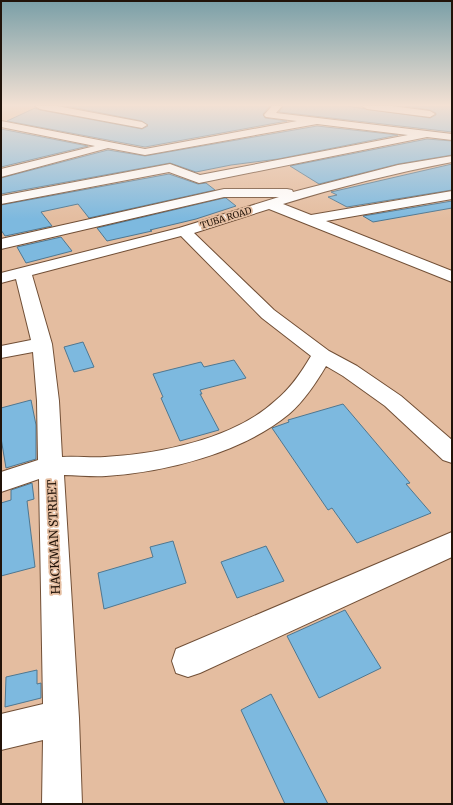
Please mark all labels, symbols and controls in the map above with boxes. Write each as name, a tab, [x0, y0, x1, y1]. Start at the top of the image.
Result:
street label: TUBA ROAD	[199, 204, 253, 231]
street label: HACKMAN STREET	[44, 479, 63, 595]

